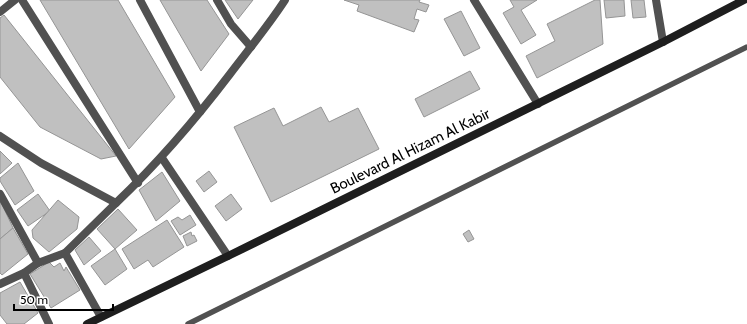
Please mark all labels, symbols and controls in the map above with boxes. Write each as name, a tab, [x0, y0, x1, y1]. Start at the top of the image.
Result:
street label: Boulevard Al Hizam Al Kabir	[327, 104, 493, 198]
scale bar	[14, 286, 113, 312]
text: 50 m	[20, 292, 48, 307]

